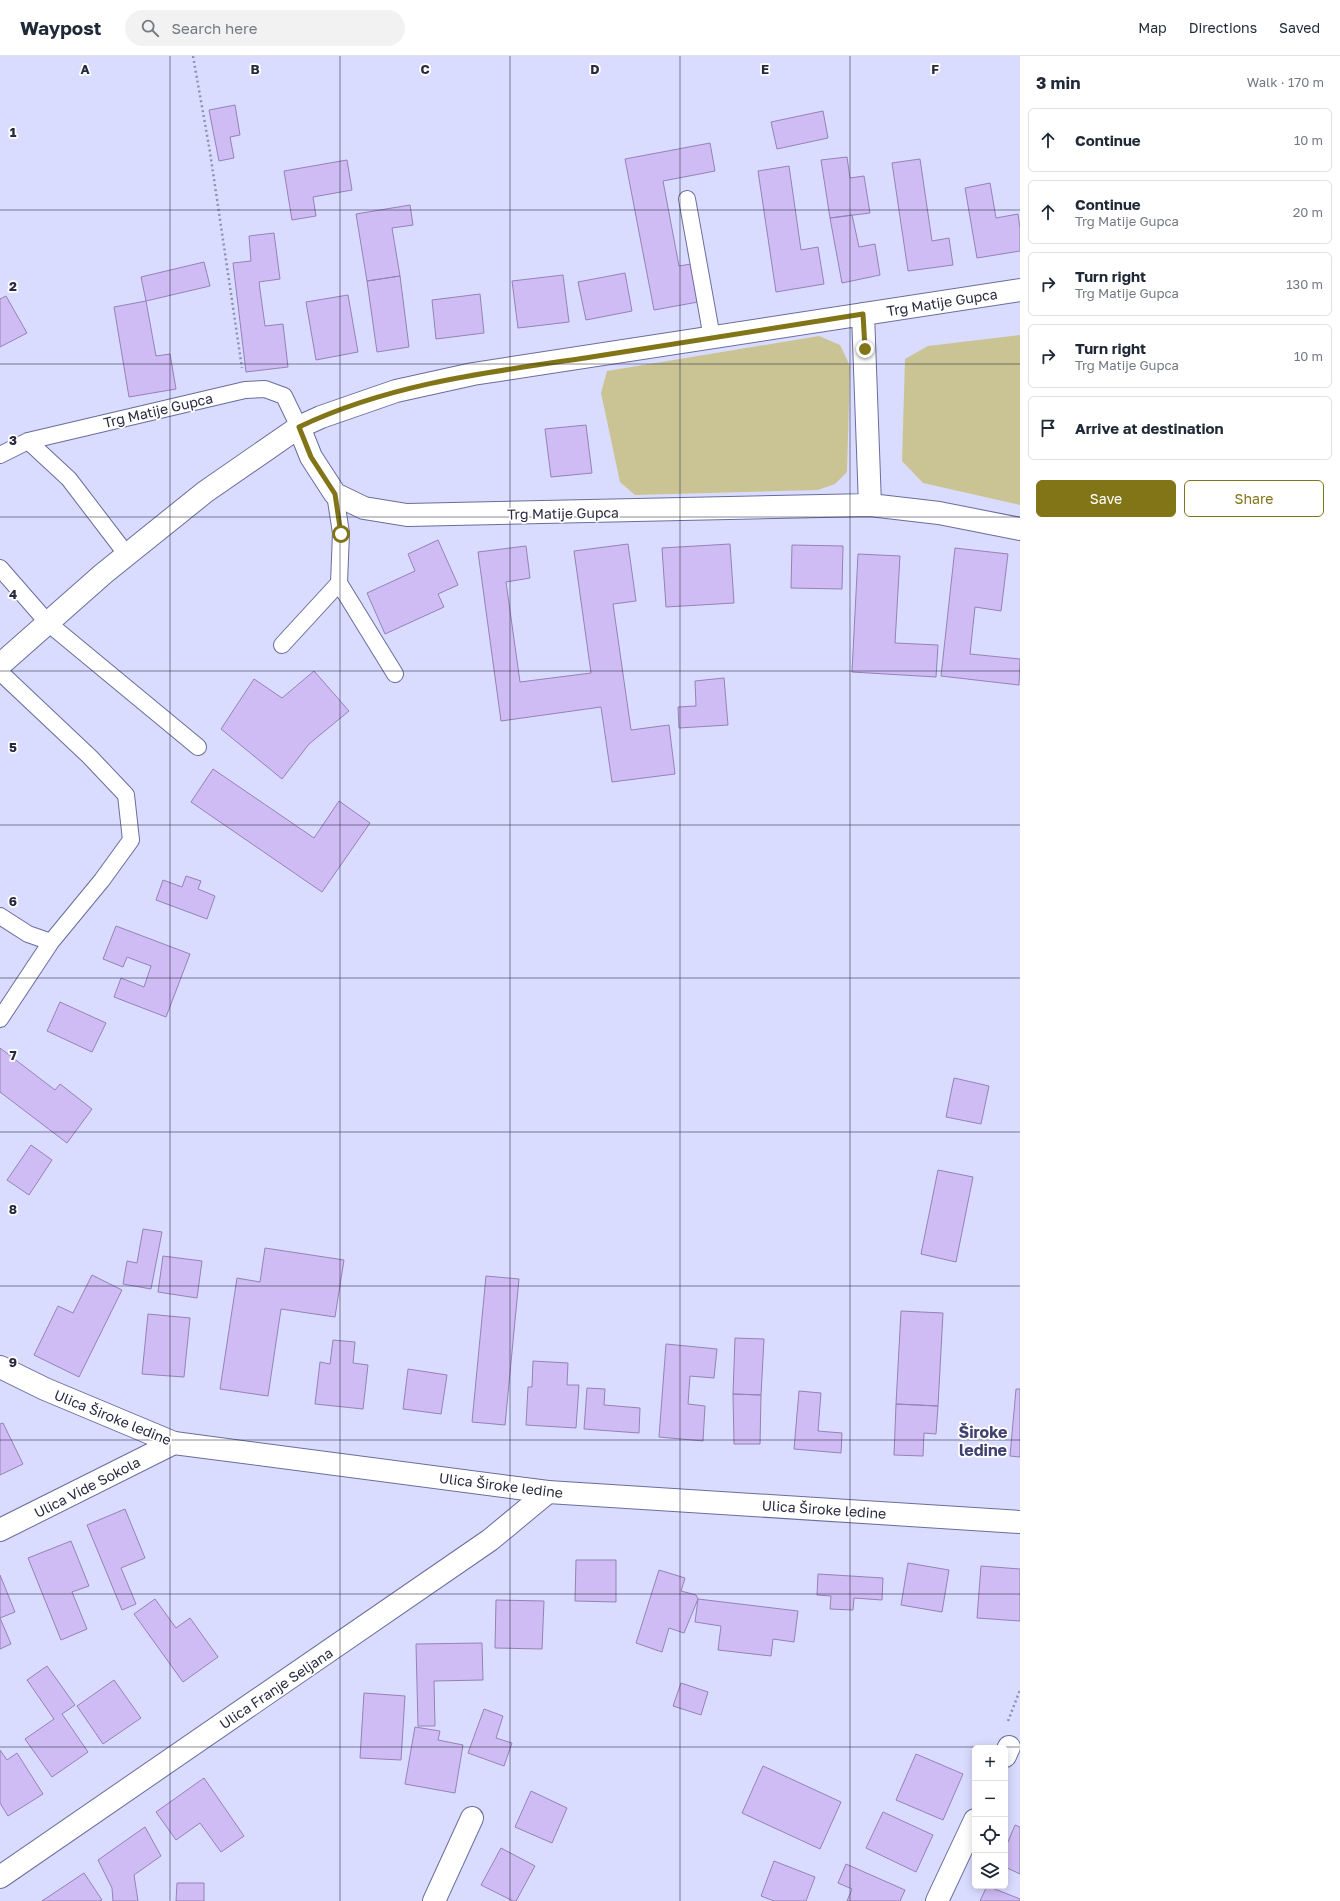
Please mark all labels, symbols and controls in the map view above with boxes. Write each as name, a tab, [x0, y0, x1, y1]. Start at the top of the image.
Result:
search box	[125, 10, 405, 46]
text: Waypost	[20, 16, 101, 39]
icon: search	[139, 17, 161, 39]
text: Search here	[171, 19, 257, 37]
text: Map	[1138, 19, 1167, 36]
text: Directions	[1189, 19, 1257, 36]
text: Saved	[1279, 19, 1320, 36]
text: A	[80, 61, 90, 77]
text: B	[250, 61, 260, 77]
text: C	[420, 61, 430, 77]
text: D	[590, 61, 600, 77]
text: E	[761, 61, 769, 77]
text: F	[931, 61, 939, 77]
text: 3 min	[1036, 72, 1080, 93]
text: Walk · 170 m	[1247, 74, 1324, 90]
text: 1	[10, 124, 17, 140]
icon: ahead	[1037, 129, 1059, 151]
text: Continue	[1075, 131, 1141, 149]
text: 10 m	[1294, 132, 1323, 148]
text: Continue	[1075, 195, 1141, 213]
icon: ahead	[1037, 201, 1059, 223]
text: 20 m	[1293, 204, 1323, 220]
text: Trg Matije Gupca	[1075, 213, 1179, 229]
text: Turn right	[1075, 267, 1146, 285]
icon: right	[1037, 273, 1059, 295]
text: 130 m	[1286, 276, 1323, 292]
text: 2	[9, 278, 17, 294]
street label: Trg Matije Gupca	[885, 285, 999, 319]
text: Trg Matije Gupca	[1075, 285, 1179, 301]
text: Turn right	[1075, 339, 1146, 357]
route end	[856, 340, 874, 358]
icon: right	[1037, 345, 1059, 367]
text: 10 m	[1294, 348, 1323, 364]
text: Trg Matije Gupca	[1075, 357, 1179, 373]
street label: Trg Matije Gupca	[102, 389, 214, 431]
icon: arrive	[1037, 417, 1059, 439]
text: Arrive at destination	[1075, 419, 1224, 437]
text: 3	[9, 432, 17, 448]
button: Save	[1036, 480, 1176, 517]
button: Share	[1184, 480, 1324, 517]
street label: Trg Matije Gupca	[507, 504, 619, 522]
route start	[332, 525, 350, 543]
text: 4	[9, 586, 17, 602]
text: 5	[9, 739, 17, 755]
text: 6	[9, 893, 17, 909]
text: 7	[9, 1047, 17, 1063]
text: 8	[9, 1201, 17, 1217]
text: 9	[9, 1354, 17, 1370]
street label: Ulica Široke ledine	[52, 1386, 174, 1448]
district label: Široke ledine	[958, 1422, 1008, 1460]
street label: Ulica Vide Sokola	[31, 1453, 143, 1521]
street label: Ulica Široke ledine	[438, 1469, 564, 1501]
street label: Ulica Široke ledine	[761, 1496, 887, 1522]
street label: Ulica Franje Seljana	[216, 1644, 336, 1732]
map controls	[972, 1745, 1008, 1889]
button: +	[972, 1745, 1008, 1781]
button: −	[972, 1781, 1008, 1817]
button: locate	[972, 1817, 1008, 1853]
button: layers	[972, 1853, 1008, 1889]

